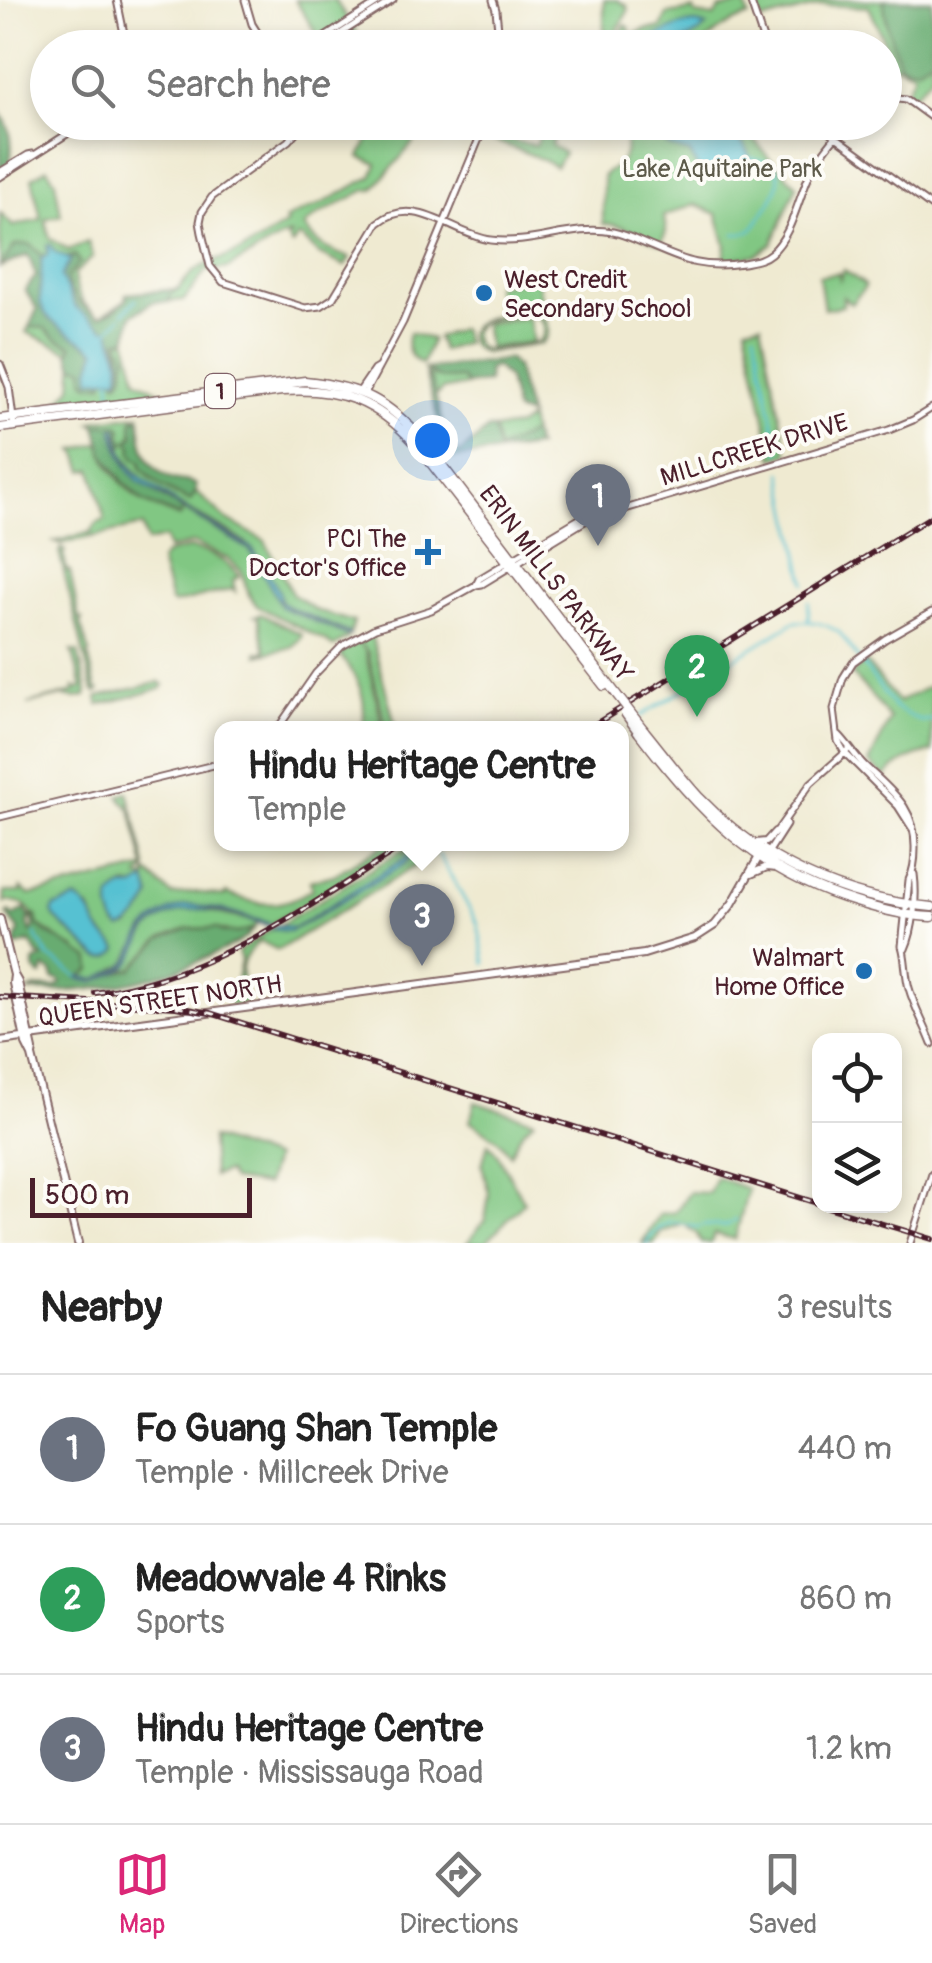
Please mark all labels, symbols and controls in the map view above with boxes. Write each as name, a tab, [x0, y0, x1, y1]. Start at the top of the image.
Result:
search box	[30, 30, 902, 140]
icon: search	[65, 58, 120, 113]
text: Search here	[145, 61, 331, 109]
park label: Lake Aquitaine Park	[622, 154, 823, 185]
place label: West Credit Secondary School	[504, 265, 692, 325]
marker: West Credit Secondary School	[473, 282, 495, 304]
road number: 1	[205, 374, 235, 408]
street label: MILLCREEK DRIVE	[657, 407, 852, 494]
your location	[407, 415, 458, 466]
pin: 1	[566, 464, 630, 546]
street label: ERIN MILLS PARKWAY	[472, 480, 640, 688]
place label: PCI The Doctor's Office	[249, 524, 407, 584]
marker: PCI The Doctor's Office	[415, 539, 441, 565]
pin: 2	[664, 634, 730, 717]
popup	[214, 721, 629, 851]
text: Hindu Heritage Centre	[247, 742, 596, 790]
text: Temple	[247, 790, 346, 830]
pin: 3	[390, 884, 454, 966]
place label: Walmart Home Office	[714, 943, 845, 1003]
marker: Walmart Home Office	[853, 960, 875, 982]
street label: QUEEN STREET NORTH	[36, 969, 284, 1034]
map controls	[812, 1033, 902, 1213]
button: locate	[812, 1033, 902, 1123]
button: layers	[812, 1123, 902, 1213]
scale bar	[30, 1173, 252, 1218]
text: 500 m	[45, 1178, 129, 1213]
text: Nearby	[40, 1282, 162, 1334]
text: 3 results	[776, 1288, 892, 1328]
text: Fo Guang Shan Temple	[135, 1405, 497, 1453]
text: 1	[66, 1429, 79, 1469]
text: 440 m	[798, 1429, 892, 1469]
text: Temple · Millcreek Drive	[135, 1453, 449, 1493]
text: Meadowvale 4 Rinks	[135, 1555, 446, 1603]
text: 2	[64, 1579, 81, 1619]
text: 860 m	[800, 1579, 892, 1619]
text: Sports	[135, 1603, 225, 1643]
text: Hindu Heritage Centre	[135, 1705, 483, 1753]
text: 3	[64, 1729, 81, 1769]
text: 1.2 km	[806, 1729, 892, 1769]
text: Temple · Mississauga Road	[135, 1753, 484, 1793]
tab: Map	[115, 1847, 170, 1942]
tab: Directions	[399, 1847, 518, 1942]
tab: Saved	[748, 1847, 817, 1942]

